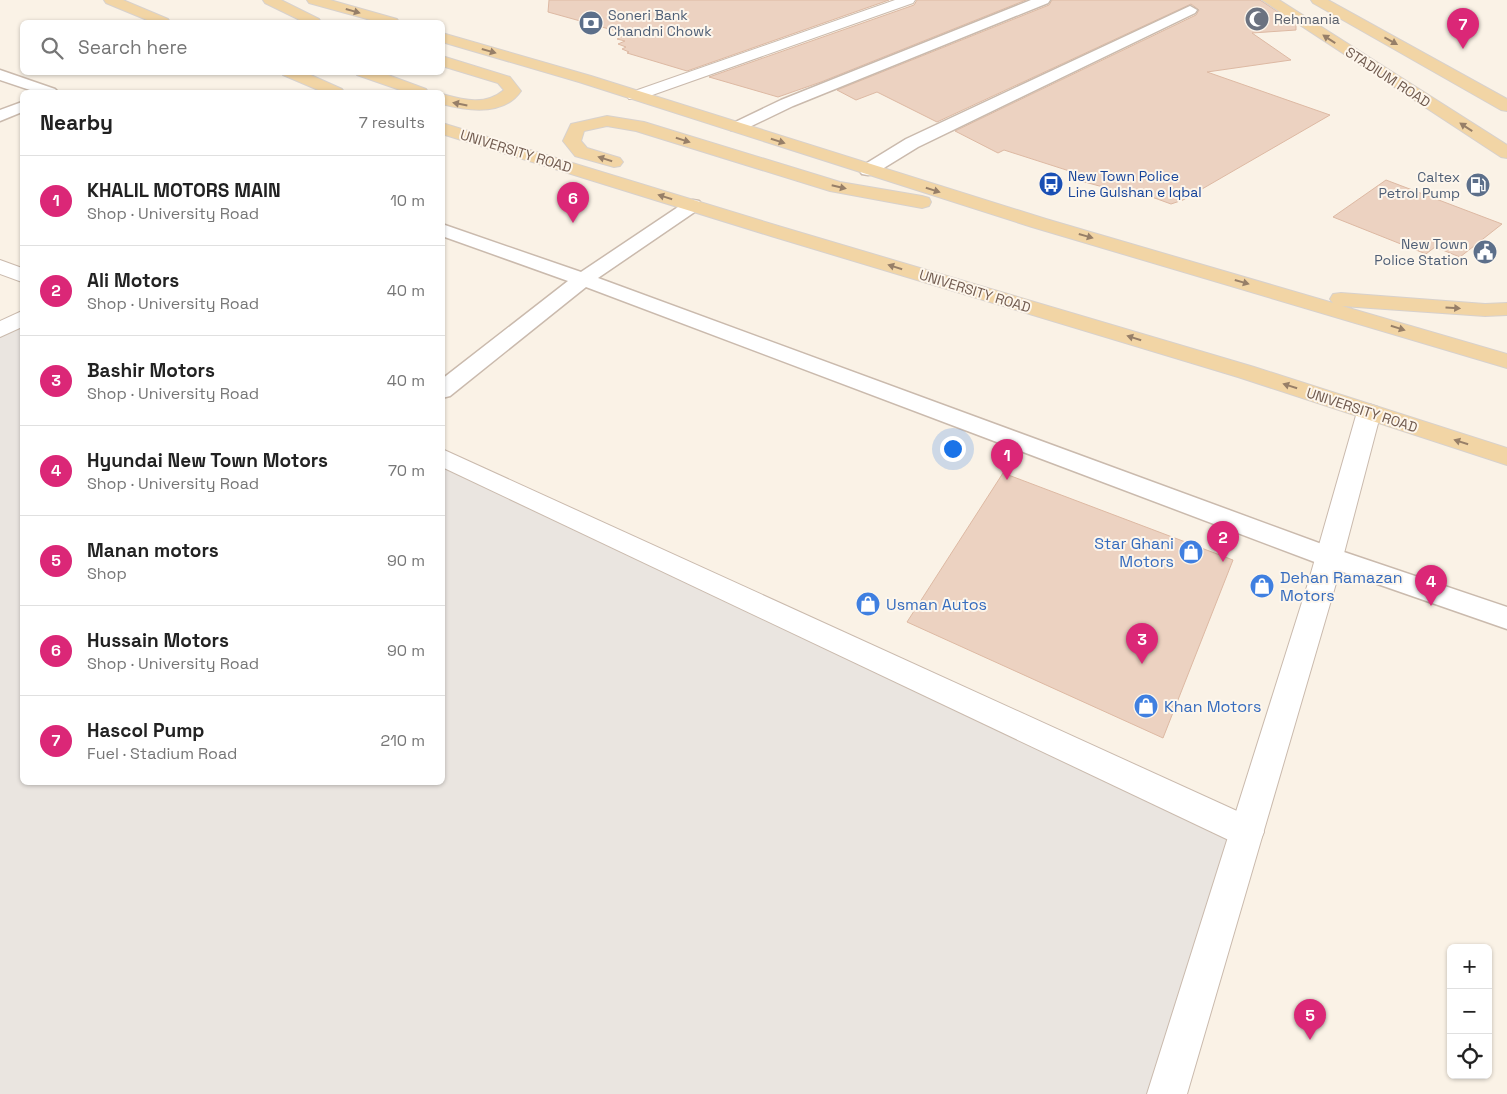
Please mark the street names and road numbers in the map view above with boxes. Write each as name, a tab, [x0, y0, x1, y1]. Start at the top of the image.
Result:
street label: STADIUM ROAD	[1342, 43, 1434, 111]
street label: UNIVERSITY ROAD	[458, 125, 574, 177]
street label: UNIVERSITY ROAD	[917, 265, 1033, 317]
street label: UNIVERSITY ROAD	[1304, 384, 1420, 436]

